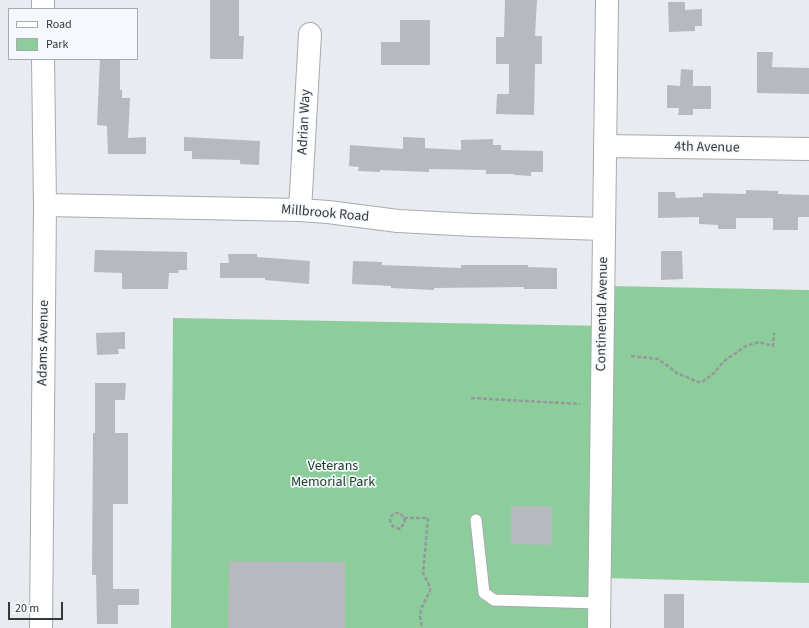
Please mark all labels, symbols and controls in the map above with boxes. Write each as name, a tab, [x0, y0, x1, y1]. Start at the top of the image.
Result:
legend	[8, 8, 138, 60]
text: Road	[46, 16, 72, 33]
text: Park	[46, 36, 68, 53]
street label: Adrian Way	[295, 89, 315, 155]
street label: 4th Avenue	[674, 139, 740, 157]
street label: Millbrook Road	[280, 202, 370, 226]
street label: Continental Avenue	[594, 257, 612, 371]
street label: Adams Avenue	[35, 300, 53, 386]
park label: Veterans Memorial Park	[291, 459, 375, 492]
scale bar	[10, 594, 65, 620]
text: 20 m	[15, 600, 39, 617]

